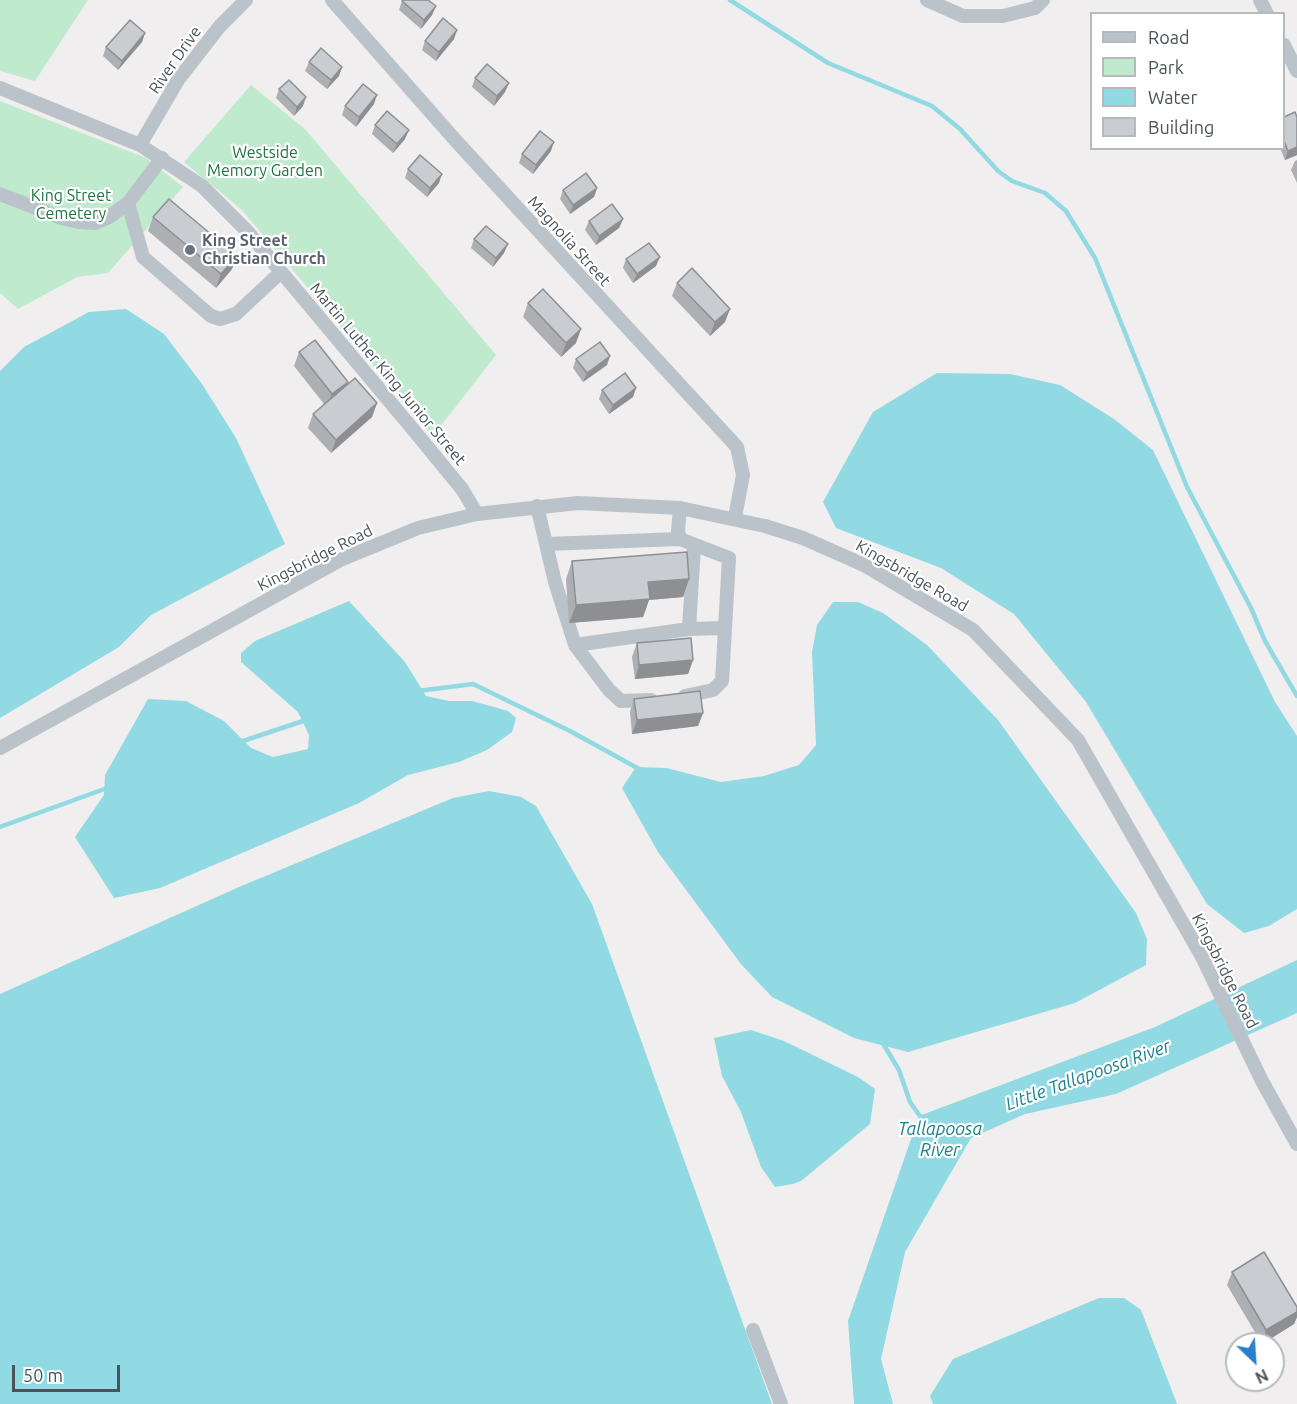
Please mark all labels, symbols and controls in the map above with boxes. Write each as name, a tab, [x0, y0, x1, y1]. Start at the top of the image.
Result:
legend	[1090, 12, 1285, 150]
street label: River Drive	[145, 23, 205, 97]
text: Road	[1148, 27, 1190, 47]
text: Park	[1148, 57, 1184, 77]
text: Water	[1148, 87, 1197, 107]
text: Building	[1148, 117, 1214, 137]
park label: Westside Memory Garden	[207, 143, 323, 181]
park label: King Street Cemetery	[31, 186, 111, 224]
street label: Magnolia Street	[524, 192, 614, 290]
place label: King Street Christian Church	[202, 231, 326, 269]
marker: King Street Christian Church	[183, 243, 197, 257]
street label: Martin Luther King Junior Street	[306, 279, 470, 469]
street label: Kingsbridge Road	[254, 521, 376, 595]
street label: Kingsbridge Road	[852, 536, 972, 616]
street label: Kingsbridge Road	[1188, 910, 1262, 1032]
water label: Little Tallapoosa River	[1003, 1035, 1173, 1115]
water label: Tallapoosa River	[898, 1118, 982, 1160]
north arrow	[1225, 1332, 1285, 1392]
scale bar	[15, 1353, 123, 1391]
text: 50 m	[23, 1365, 63, 1385]
text: N	[1253, 1366, 1271, 1387]

